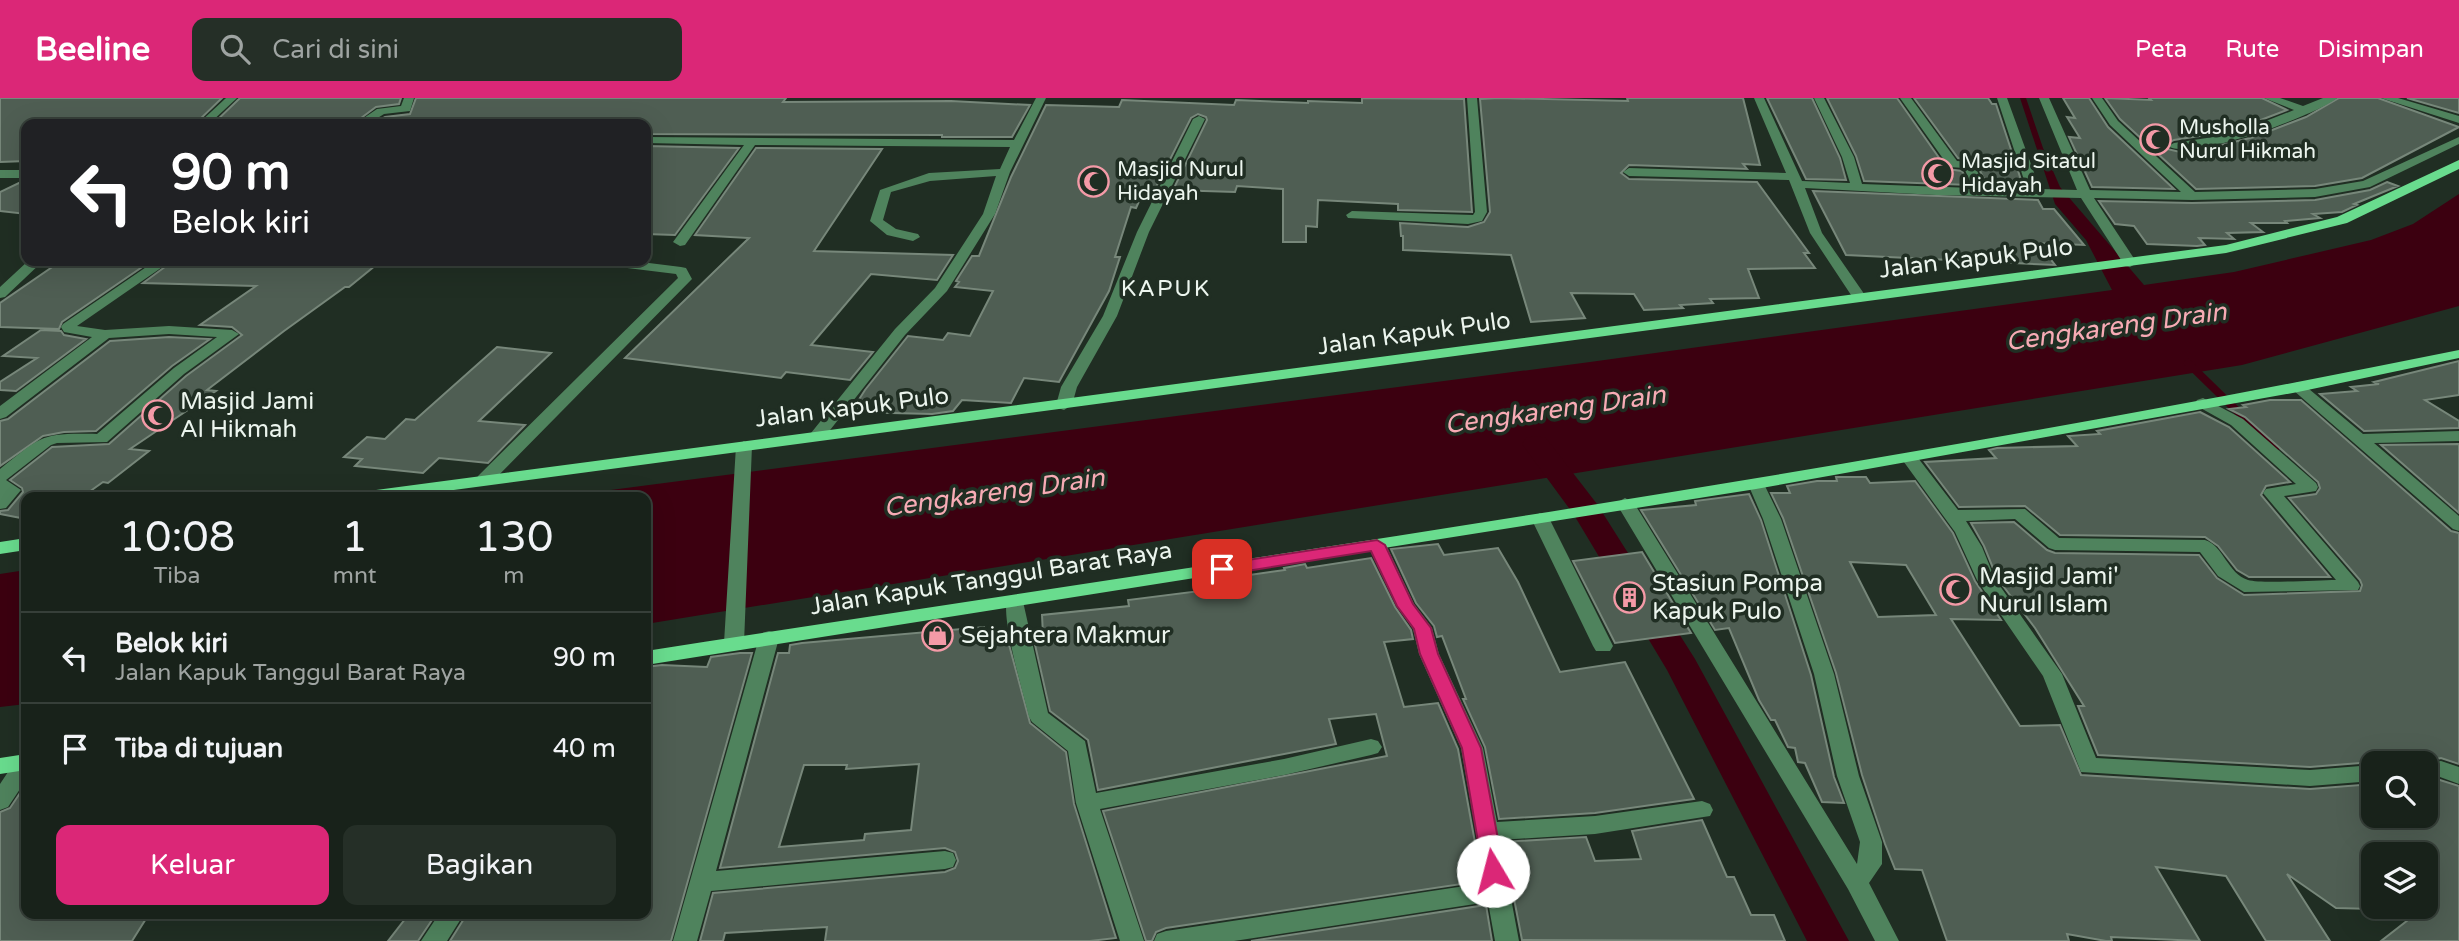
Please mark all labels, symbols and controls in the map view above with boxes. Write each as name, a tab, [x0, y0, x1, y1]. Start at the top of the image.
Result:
search box	[192, 18, 682, 81]
text: Beeline	[35, 30, 150, 69]
icon: search	[216, 30, 254, 68]
text: Cari di sini	[272, 34, 399, 65]
text: Peta	[2135, 35, 2187, 64]
text: Rute	[2225, 35, 2279, 64]
text: Disimpan	[2317, 35, 2424, 64]
place label: Musholla Nurul Hikmah	[2179, 115, 2316, 164]
mosque icon: Musholla Nurul Hikmah	[2139, 122, 2173, 156]
text: 90 m	[171, 144, 290, 203]
icon: left	[56, 147, 147, 238]
place label: Masjid Sitatul Hidayah	[1961, 149, 2096, 198]
mosque icon: Masjid Sitatul Hidayah	[1921, 156, 1955, 190]
place label: Masjid Nurul Hidayah	[1117, 157, 1244, 206]
mosque icon: Masjid Nurul Hidayah	[1077, 164, 1111, 198]
text: Belok kiri	[171, 204, 310, 242]
street label: Jalan Kapuk Pulo	[1878, 232, 2075, 285]
district label: KAPUK	[1121, 275, 1211, 303]
water label: Cengkareng Drain	[2004, 295, 2230, 357]
street label: Jalan Kapuk Pulo	[1316, 306, 1513, 361]
water label: Cengkareng Drain	[1443, 378, 1669, 440]
street label: Jalan Kapuk Pulo	[754, 381, 951, 434]
place label: Masjid Jami Al Hikmah	[180, 387, 314, 444]
mosque icon: Masjid Jami Al Hikmah	[140, 398, 174, 432]
water label: Cengkareng Drain	[882, 461, 1108, 523]
text: 10:08	[119, 512, 235, 563]
text: 1	[341, 512, 368, 563]
text: 130	[474, 512, 553, 563]
street label: Jalan Kapuk Tanggul Barat Raya	[808, 536, 1174, 621]
pin	[1192, 539, 1252, 599]
icon: arrive	[1203, 550, 1241, 588]
text: Tiba	[153, 562, 200, 590]
text: mnt	[333, 562, 376, 590]
text: m	[503, 562, 524, 590]
place label: Masjid Jami' Nurul Islam	[1979, 562, 2119, 619]
place label: Stasiun Pompa Kapuk Pulo	[1652, 569, 1823, 626]
mosque icon: Masjid Jami' Nurul Islam	[1939, 573, 1973, 607]
building icon: Stasiun Pompa Kapuk Pulo	[1612, 580, 1646, 614]
shop icon: Sejahtera Makmur	[921, 618, 955, 652]
place label: Sejahtera Makmur	[961, 621, 1171, 650]
text: Belok kiri	[115, 628, 228, 659]
icon: left	[56, 639, 94, 677]
text: 90 m	[553, 642, 616, 673]
text: Jalan Kapuk Tanggul Barat Raya	[115, 659, 466, 687]
icon: arrive	[56, 730, 94, 768]
text: Tiba di tujuan	[115, 733, 283, 764]
text: 40 m	[553, 733, 616, 764]
map controls	[2361, 751, 2438, 919]
button: search	[2361, 751, 2438, 828]
button: Keluar	[56, 825, 329, 905]
button: Bagikan	[343, 825, 616, 905]
position arrow	[1456, 834, 1530, 908]
button: layers	[2361, 842, 2438, 919]

